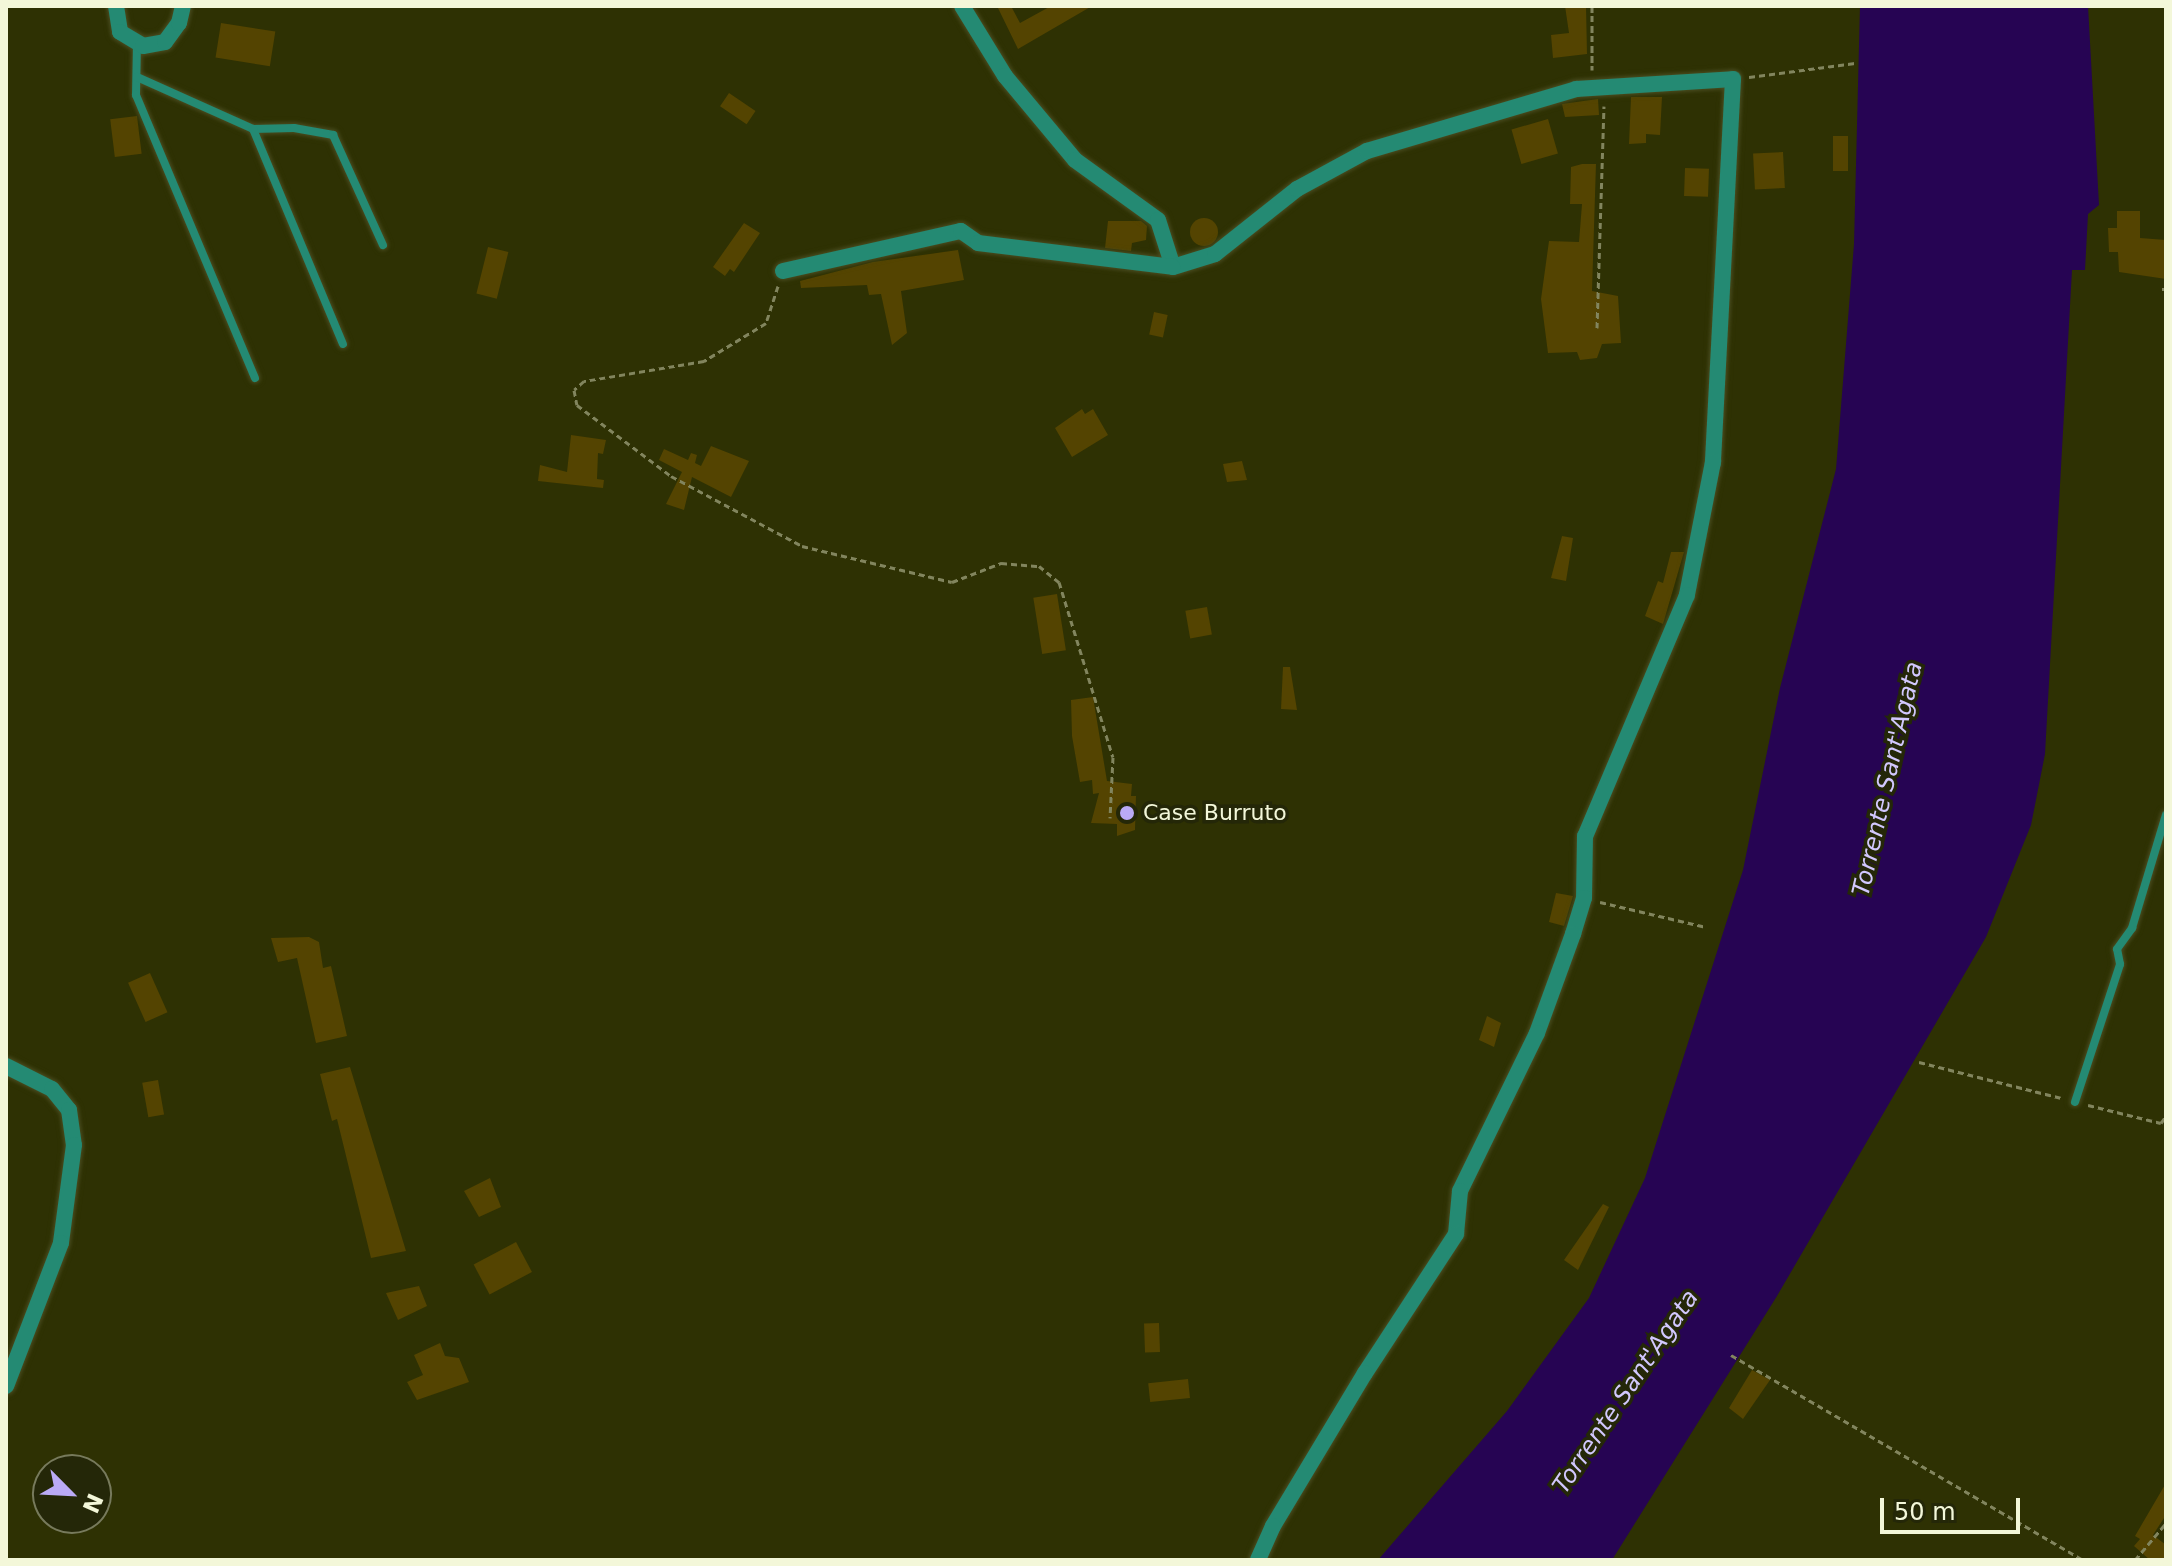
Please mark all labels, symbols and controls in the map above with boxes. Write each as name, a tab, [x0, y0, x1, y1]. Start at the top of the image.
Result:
water label: Torrente Sant'Agata	[1847, 659, 1929, 899]
place label: Case Burruto	[1143, 800, 1287, 826]
marker: Case Burruto	[1118, 804, 1136, 822]
water label: Torrente Sant'Agata	[1547, 1285, 1705, 1499]
north arrow	[32, 1454, 112, 1534]
scale bar	[1884, 1482, 2024, 1532]
text: N	[77, 1490, 108, 1517]
text: 50 m	[1894, 1498, 1956, 1526]

